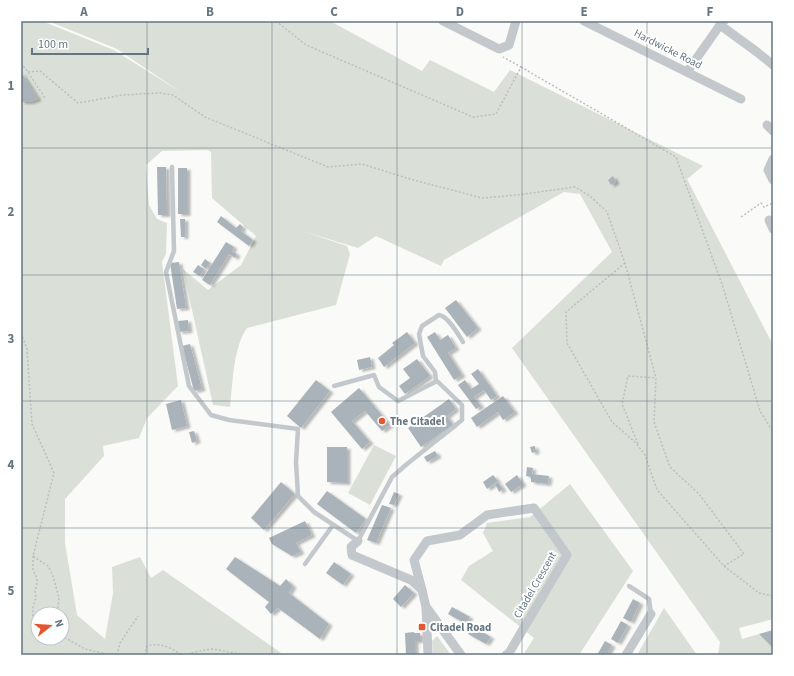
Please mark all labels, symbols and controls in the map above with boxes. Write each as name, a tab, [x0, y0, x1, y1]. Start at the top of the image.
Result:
text: A	[79, 3, 88, 21]
text: B	[206, 3, 214, 21]
text: C	[330, 3, 338, 21]
text: D	[456, 3, 464, 21]
text: E	[580, 3, 588, 21]
text: F	[707, 3, 714, 21]
street label: Hardwicke Road	[631, 25, 705, 73]
scale bar	[32, 30, 148, 56]
text: 100 m	[38, 36, 68, 53]
text: 1	[8, 77, 15, 95]
text: 2	[8, 203, 15, 221]
text: 3	[8, 330, 15, 348]
place label: The Citadel	[390, 414, 446, 429]
marker: The Citadel	[377, 416, 387, 426]
text: 4	[8, 456, 15, 474]
street label: Citadel Crescent	[510, 549, 560, 621]
text: 5	[8, 582, 15, 600]
north arrow	[30, 606, 70, 646]
text: N	[51, 618, 67, 629]
place label: Citadel Road	[430, 620, 491, 635]
marker: Citadel Road	[417, 622, 427, 632]

